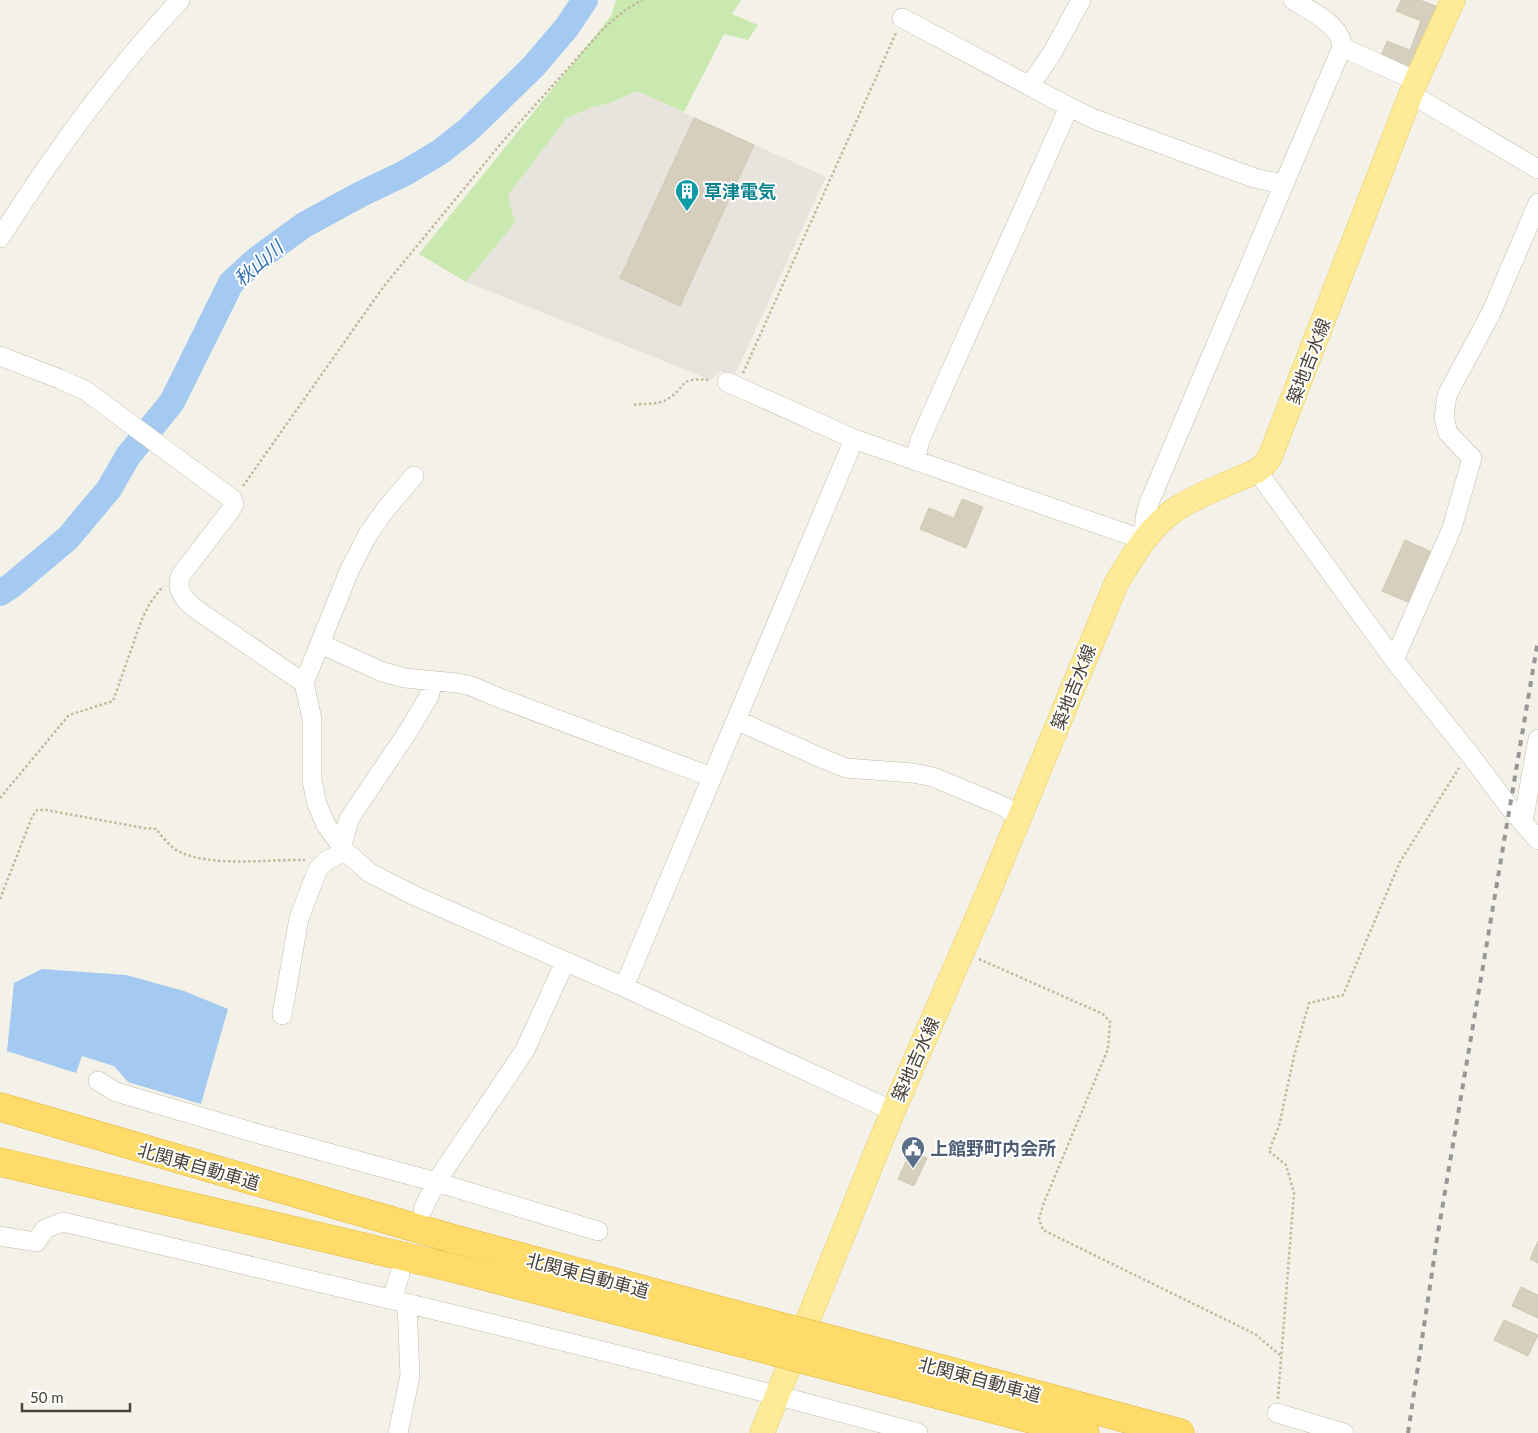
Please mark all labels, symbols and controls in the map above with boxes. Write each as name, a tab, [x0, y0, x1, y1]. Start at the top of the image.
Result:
building icon: 草津電気	[674, 178, 700, 212]
place label: 草津電気	[704, 180, 776, 202]
water label: 秋山川	[229, 234, 289, 290]
street label: 築地吉水線	[1282, 315, 1334, 407]
street label: 築地吉水線	[1046, 641, 1100, 733]
street label: 築地吉水線	[887, 1013, 943, 1105]
public building icon: 上館野町内会所	[900, 1135, 926, 1169]
place label: 上館野町内会所	[930, 1137, 1056, 1159]
street label: 北関東自動車道	[135, 1138, 263, 1194]
street label: 北関東自動車道	[524, 1248, 652, 1302]
street label: 北関東自動車道	[916, 1352, 1044, 1406]
scale bar	[22, 1380, 130, 1412]
text: 50 m	[30, 1388, 64, 1406]

